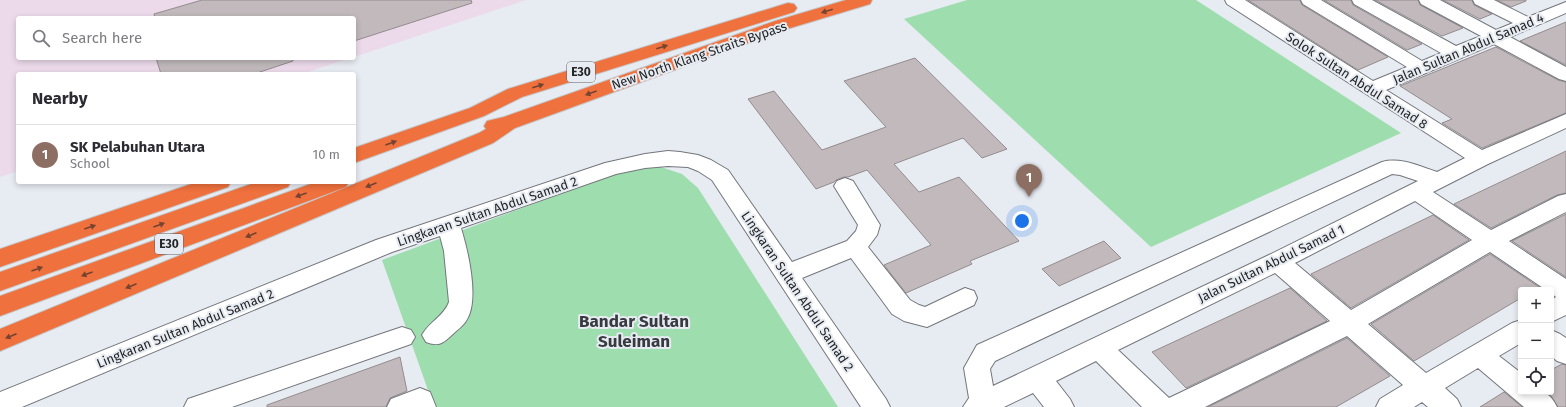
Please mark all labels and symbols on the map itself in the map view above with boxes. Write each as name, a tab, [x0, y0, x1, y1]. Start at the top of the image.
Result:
one-way arrow	[820, 8, 832, 14]
street label: Jalan Sultan Abdul Samad 4	[1391, 10, 1546, 87]
street label: New North Klang Straits Bypass	[610, 18, 789, 93]
street label: Solok Sultan Abdul Samad 8	[1283, 29, 1430, 132]
one-way arrow	[656, 44, 668, 50]
road number: E30	[567, 62, 595, 82]
one-way arrow	[532, 83, 544, 89]
one-way arrow	[585, 90, 597, 96]
one-way arrow	[385, 139, 397, 145]
pin: 1	[1016, 164, 1042, 197]
street label: Lingkaran Sultan Abdul Samad 2	[395, 173, 579, 249]
one-way arrow	[365, 183, 377, 189]
one-way arrow	[295, 193, 307, 199]
street label: Lingkaran Sultan Abdul Samad 2	[738, 208, 857, 374]
your location	[1012, 211, 1032, 231]
street label: Jalan Sultan Abdul Samad 1	[1196, 221, 1347, 305]
one-way arrow	[154, 222, 166, 228]
one-way arrow	[84, 224, 96, 230]
one-way arrow	[245, 233, 257, 239]
road number: E30	[155, 234, 183, 254]
one-way arrow	[31, 266, 43, 272]
one-way arrow	[81, 272, 93, 278]
one-way arrow	[125, 283, 137, 289]
street label: Lingkaran Sultan Abdul Samad 2	[94, 286, 276, 371]
district label: Bandar Sultan Suleiman	[579, 311, 689, 352]
one-way arrow	[5, 333, 17, 339]

